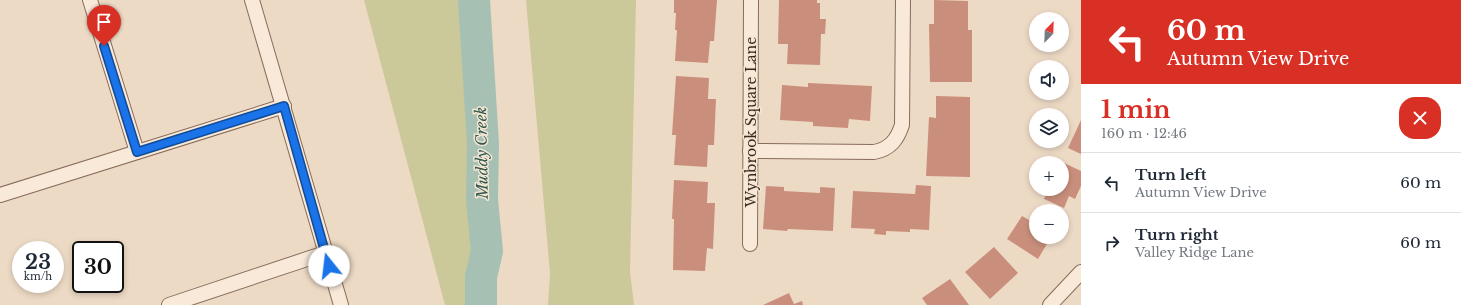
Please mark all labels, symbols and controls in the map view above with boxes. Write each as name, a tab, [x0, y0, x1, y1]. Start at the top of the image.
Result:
pin	[87, 5, 121, 46]
icon: arrive	[93, 11, 115, 33]
north arrow	[1029, 12, 1069, 52]
map controls	[1029, 12, 1069, 244]
text: 60 m	[1167, 13, 1245, 48]
icon: left	[1101, 16, 1153, 68]
street label: Wynbrook Square Lane	[742, 37, 760, 208]
text: Autumn View Drive	[1167, 48, 1349, 70]
button: sound	[1029, 60, 1069, 100]
text: 1 min	[1101, 95, 1171, 124]
button: close	[1399, 97, 1441, 139]
water label: Muddy Creek	[471, 107, 492, 200]
button: layers	[1029, 108, 1069, 148]
text: 160 m · 12:46	[1101, 125, 1187, 142]
button: +	[1029, 156, 1069, 196]
text: Turn left	[1135, 165, 1206, 184]
icon: left	[1101, 172, 1123, 194]
text: 60 m	[1400, 173, 1441, 192]
text: Autumn View Drive	[1135, 184, 1267, 201]
button: −	[1029, 204, 1069, 244]
text: Turn right	[1135, 225, 1218, 244]
icon: right	[1101, 232, 1123, 254]
text: 60 m	[1400, 233, 1441, 252]
speed limit sign: 30	[72, 241, 124, 293]
text: Valley Ridge Lane	[1135, 244, 1254, 261]
position arrow	[308, 245, 350, 287]
text: 23	[25, 250, 51, 274]
text: km/h	[24, 270, 52, 283]

